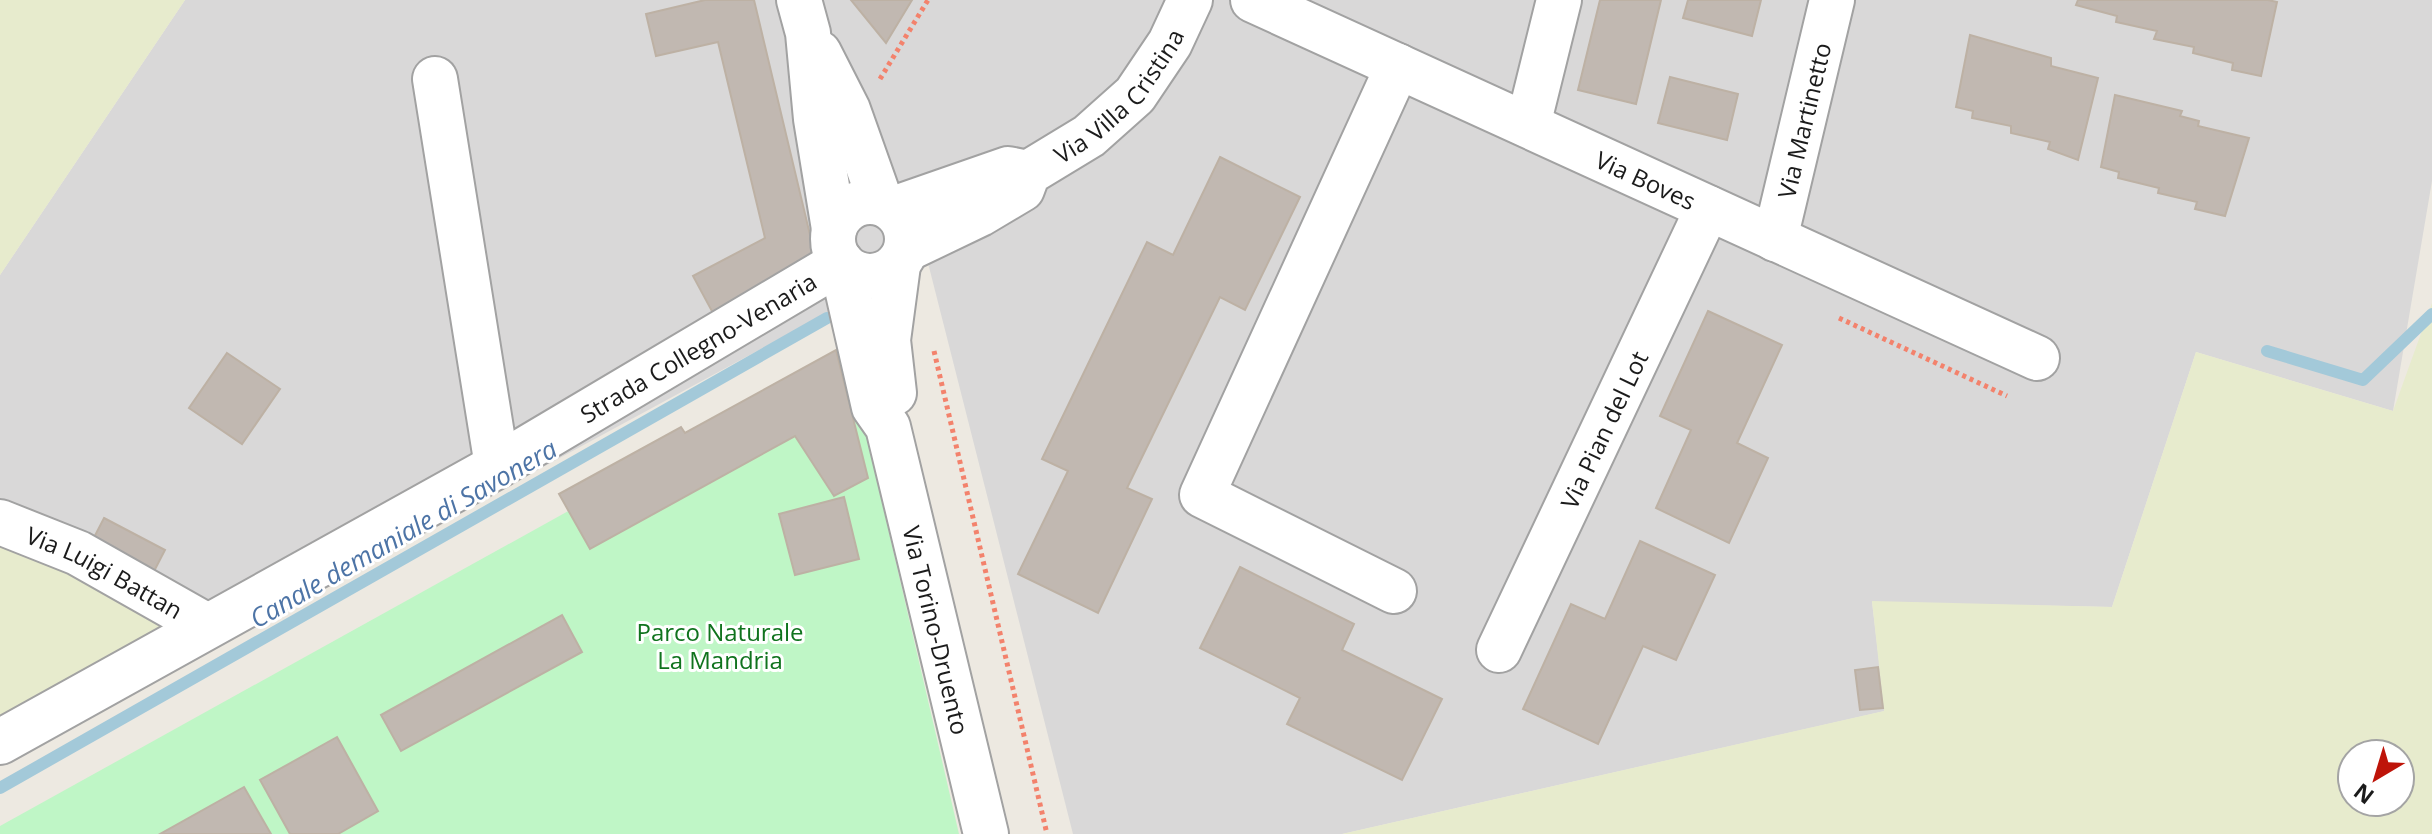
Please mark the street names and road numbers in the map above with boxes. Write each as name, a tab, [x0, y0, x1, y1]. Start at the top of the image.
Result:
street label: Via Villa Cristina	[1047, 23, 1191, 170]
street label: Via Martinetto	[1769, 39, 1838, 202]
street label: Via Boves	[1591, 142, 1701, 217]
street label: Strada Collegno-Venaria	[574, 264, 822, 430]
street label: Via Pian del Lot	[1552, 345, 1655, 514]
street label: Via Luigi Battan	[21, 518, 189, 626]
street label: Via Torino-Druento	[896, 522, 978, 738]

